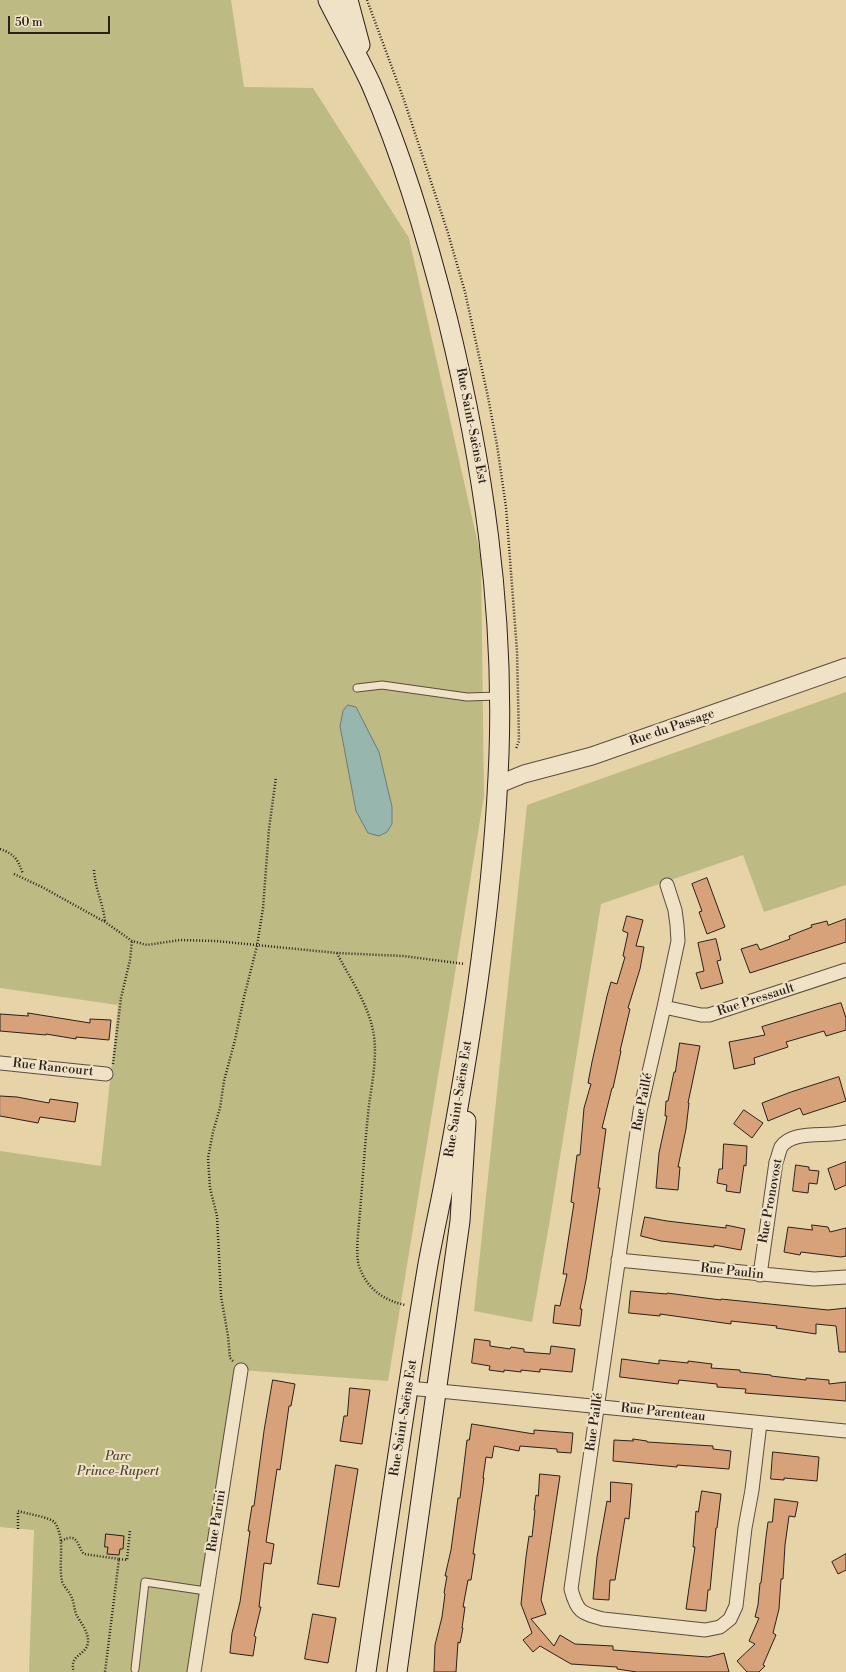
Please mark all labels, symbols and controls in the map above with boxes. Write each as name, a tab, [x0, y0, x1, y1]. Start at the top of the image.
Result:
scale bar	[10, 8, 112, 34]
text: 50 m	[15, 15, 43, 30]
street label: Rue Saint-Saëns Est	[452, 367, 490, 485]
street label: Rue du Passage	[627, 706, 717, 750]
street label: Rue Pressault	[715, 980, 797, 1020]
street label: Rue Saint-Saëns Est	[442, 1040, 476, 1158]
street label: Rue Rancourt	[12, 1056, 94, 1080]
street label: Rue Paillé	[630, 1072, 656, 1132]
street label: Rue Pronovost	[756, 1157, 786, 1245]
street label: Rue Paulin	[699, 1261, 765, 1283]
street label: Rue Saint-Saëns Est	[387, 1359, 421, 1477]
street label: Rue Paillé	[583, 1392, 607, 1452]
street label: Rue Parenteau	[620, 1401, 706, 1425]
park label: Parc Prince-Rupert	[77, 1449, 159, 1480]
street label: Rue Parini	[204, 1489, 230, 1553]

